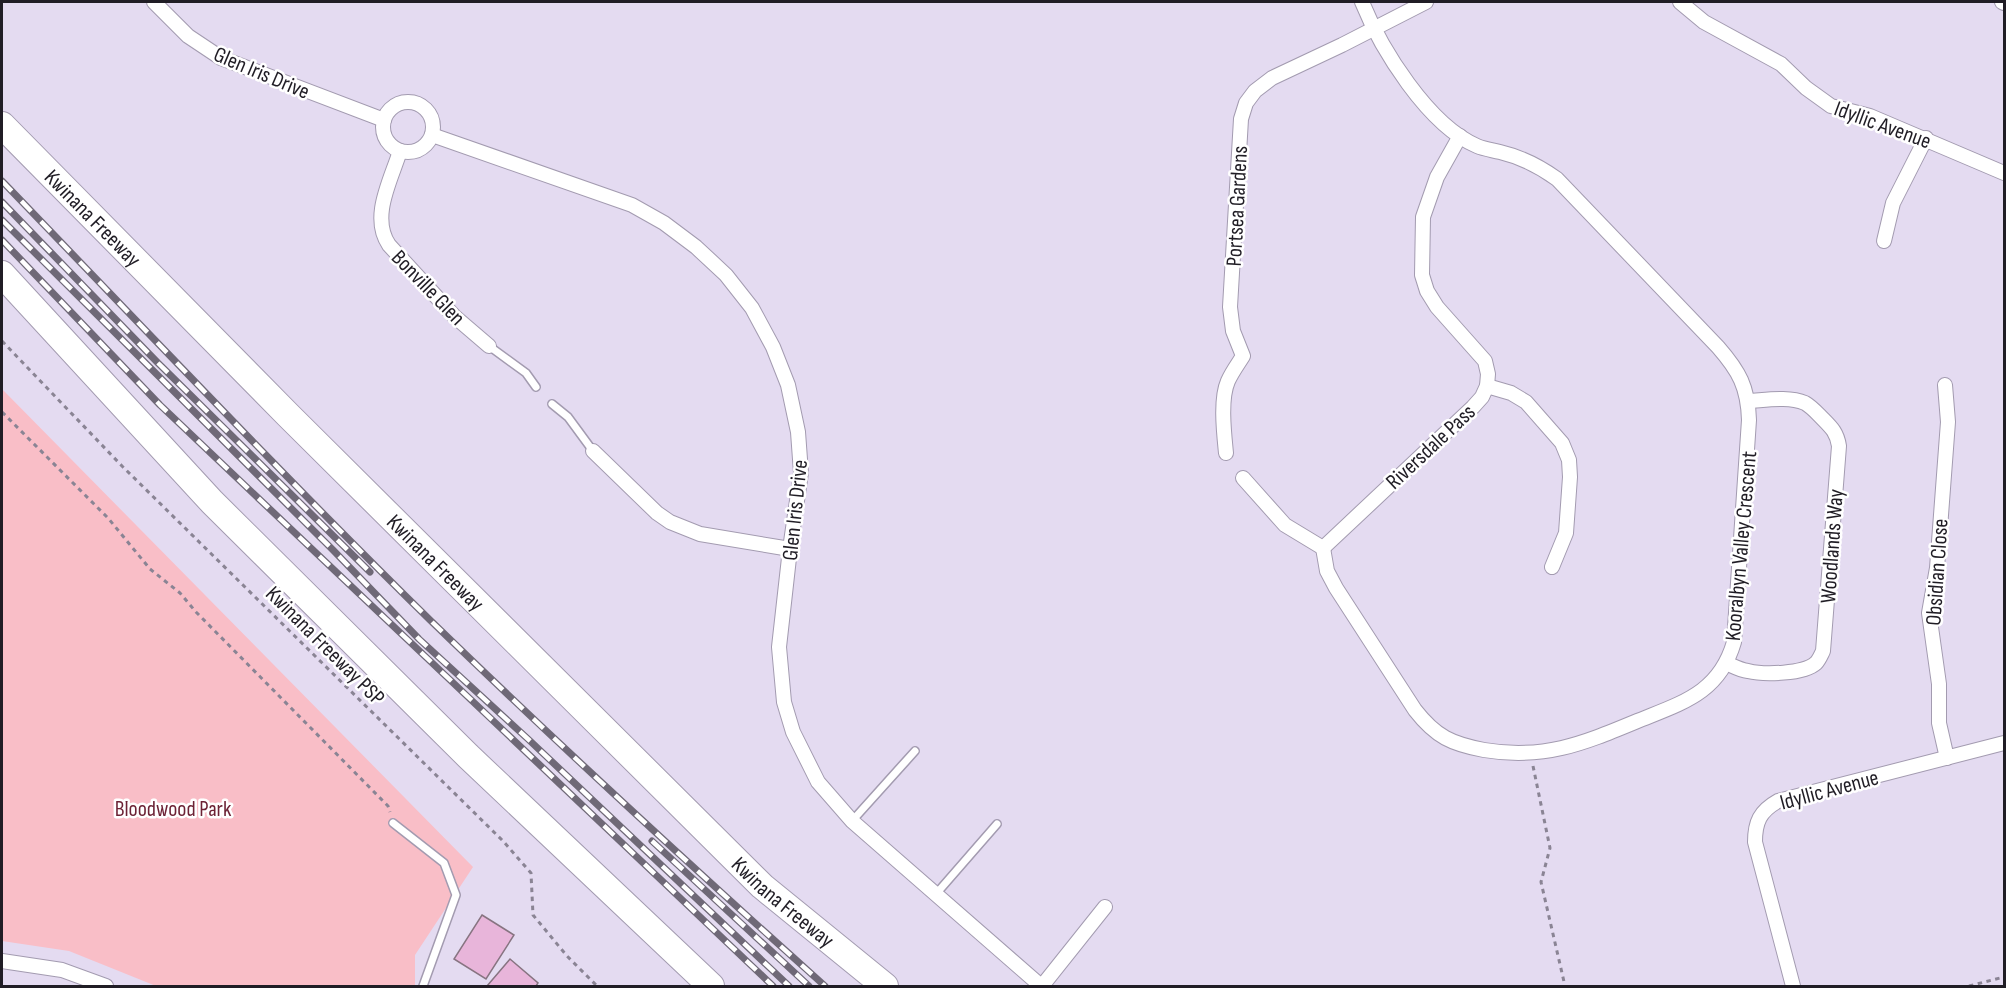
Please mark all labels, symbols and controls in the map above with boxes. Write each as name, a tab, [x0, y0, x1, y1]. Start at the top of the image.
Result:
street label: Glen Iris Drive	[209, 41, 313, 106]
street label: Idyllic Avenue	[1830, 95, 1935, 155]
street label: Portsea Gardens	[1221, 145, 1254, 267]
street label: Kwinana Freeway	[38, 164, 147, 273]
street label: Bonville Glen	[385, 245, 471, 332]
street label: Riversdale Pass	[1381, 399, 1481, 495]
street label: Kooralbyn Valley Crescent	[1720, 450, 1763, 642]
street label: Glen Iris Drive	[777, 458, 814, 562]
street label: Woodlands Way	[1815, 488, 1850, 604]
street label: Kwinana Freeway	[381, 509, 490, 618]
street label: Obsidian Close	[1920, 518, 1955, 627]
street label: Kwinana Freeway PSP	[260, 581, 390, 711]
street label: Idyllic Avenue	[1777, 764, 1882, 817]
park label: Bloodwood Park	[115, 796, 232, 823]
street label: Kwinana Freeway	[725, 852, 839, 954]

